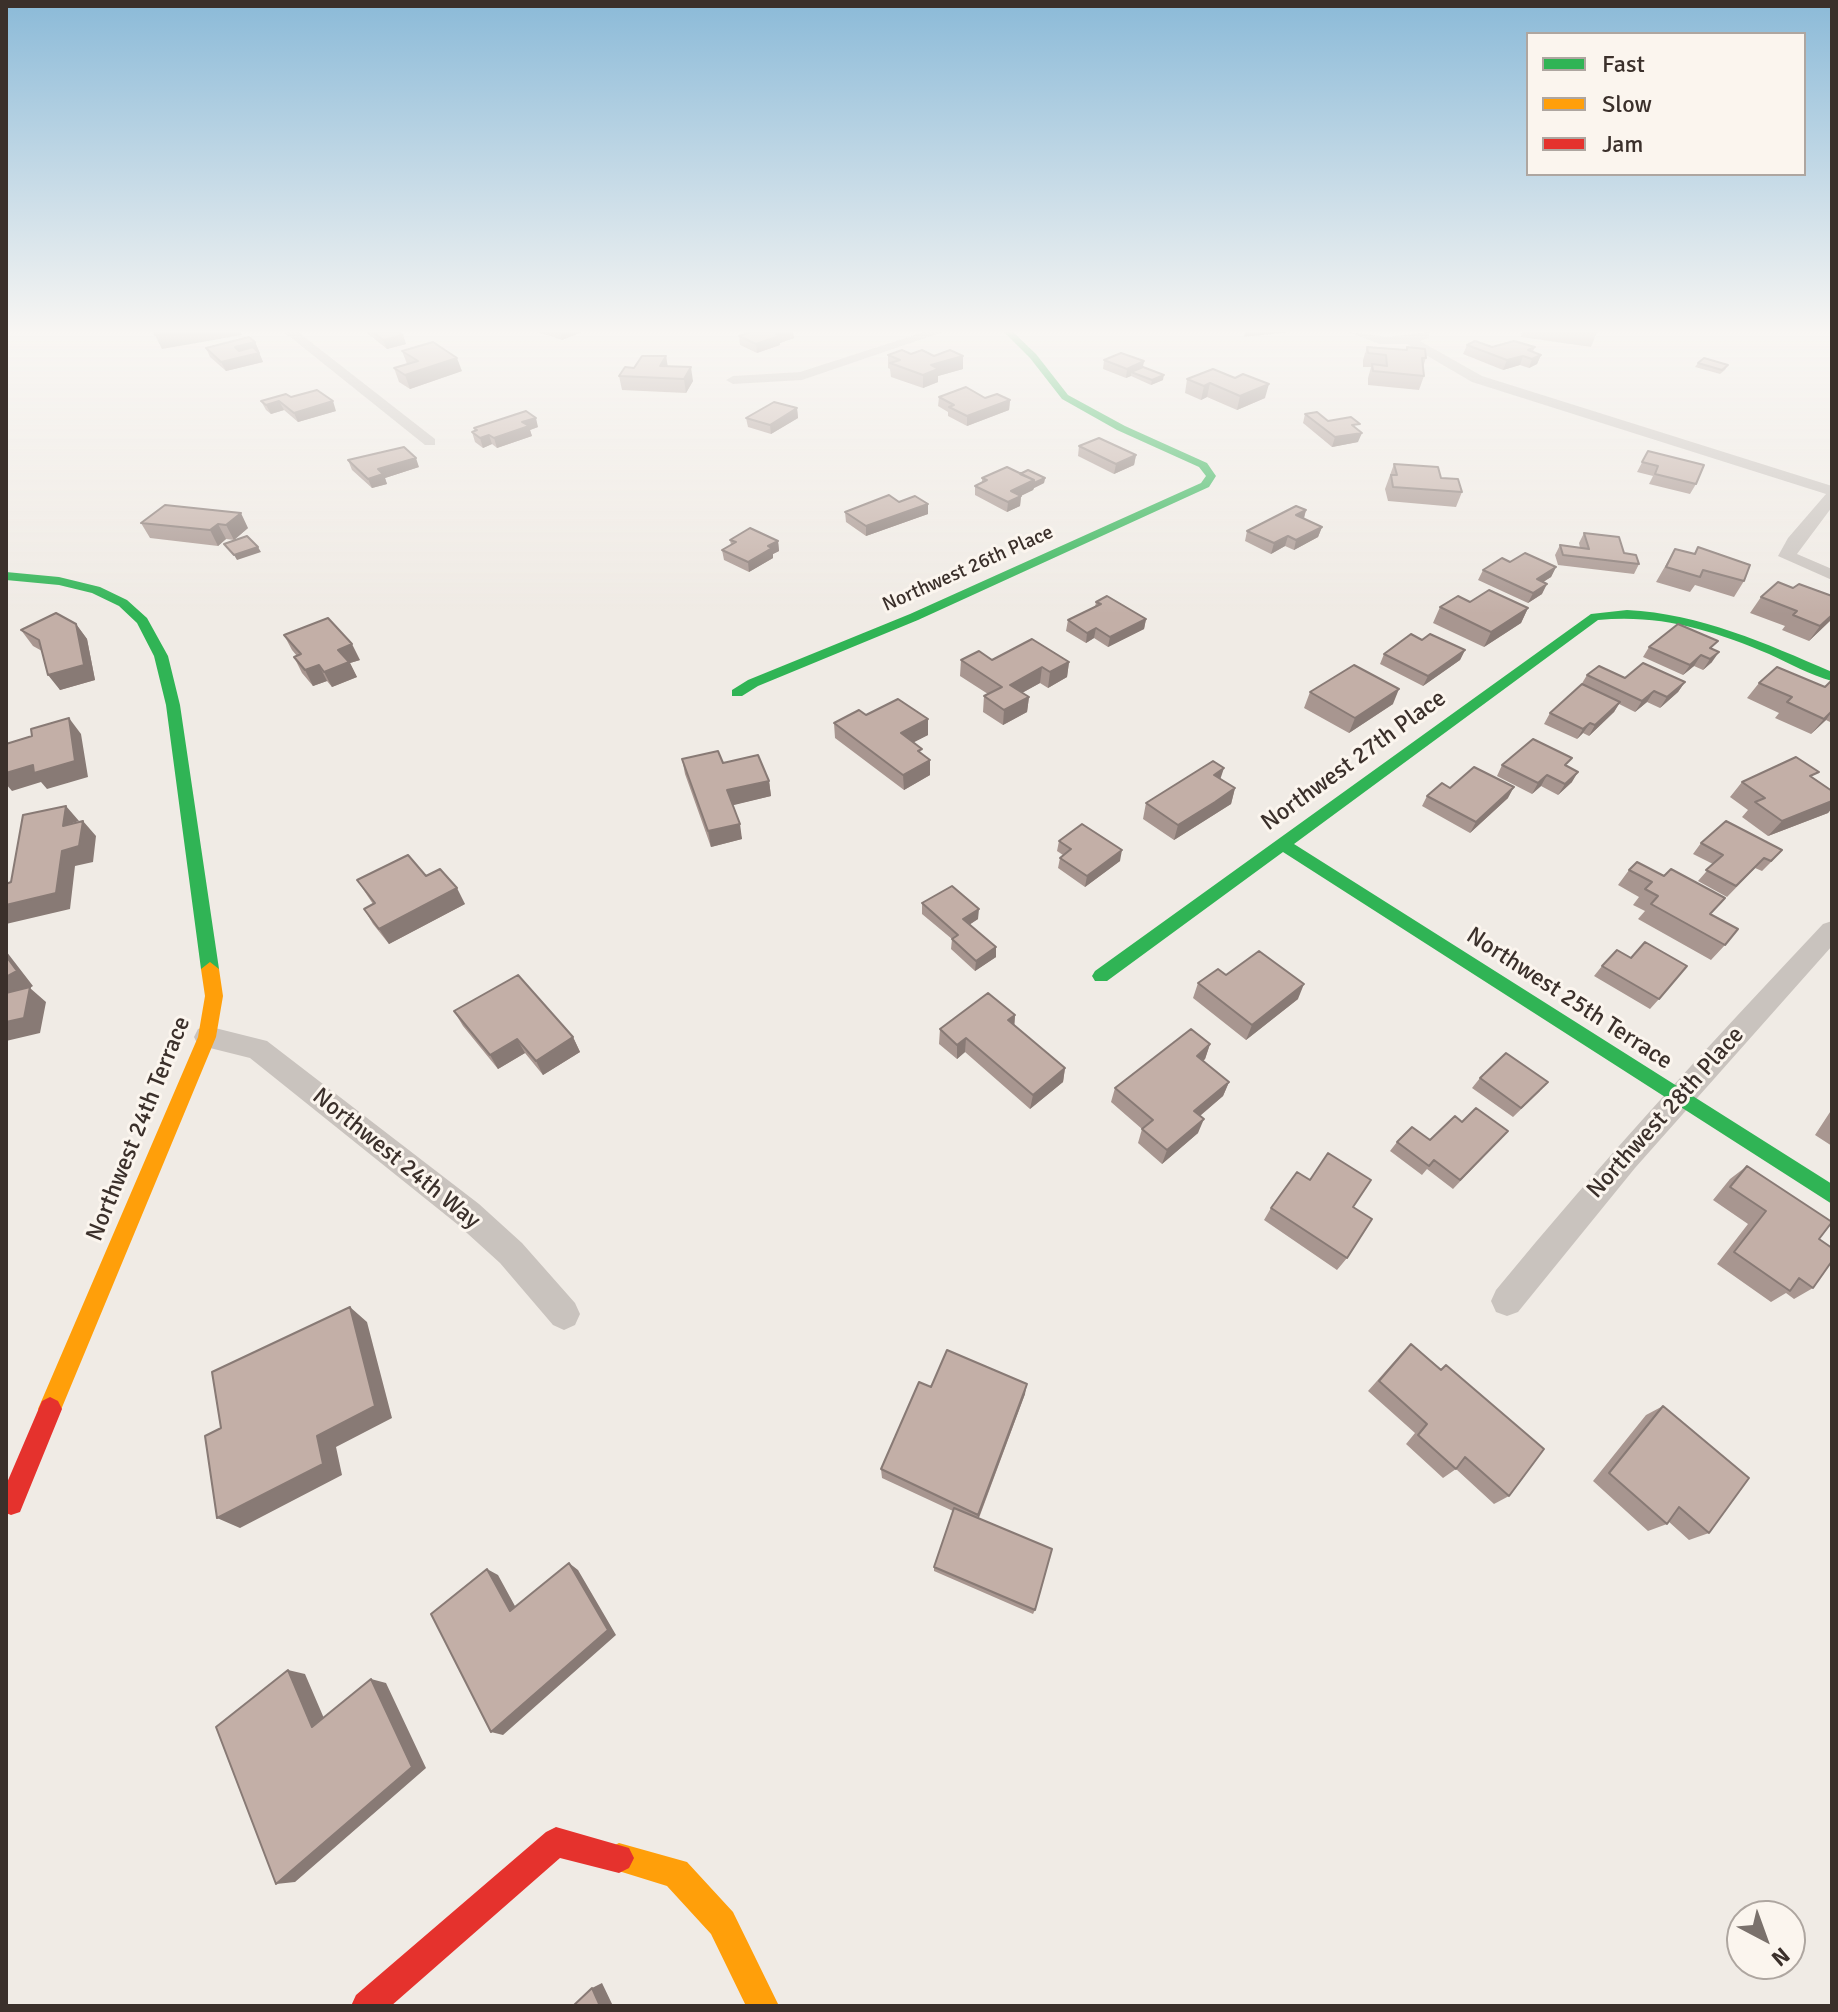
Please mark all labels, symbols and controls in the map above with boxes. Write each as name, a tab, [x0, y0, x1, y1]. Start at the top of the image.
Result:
legend	[1526, 32, 1806, 176]
text: Fast	[1602, 49, 1645, 79]
text: Slow	[1602, 89, 1652, 119]
text: Jam	[1602, 129, 1643, 159]
street label: Northwest 26th Place	[879, 521, 1057, 617]
street label: Northwest 27th Place	[1256, 684, 1452, 838]
street label: Northwest 25th Terrace	[1461, 922, 1677, 1076]
street label: Northwest 24th Terrace	[81, 1012, 197, 1246]
street label: Northwest 28th Place	[1581, 1021, 1751, 1205]
street label: Northwest 24th Way	[306, 1082, 486, 1236]
north arrow	[1726, 1900, 1806, 1980]
text: N	[1766, 1942, 1795, 1972]

